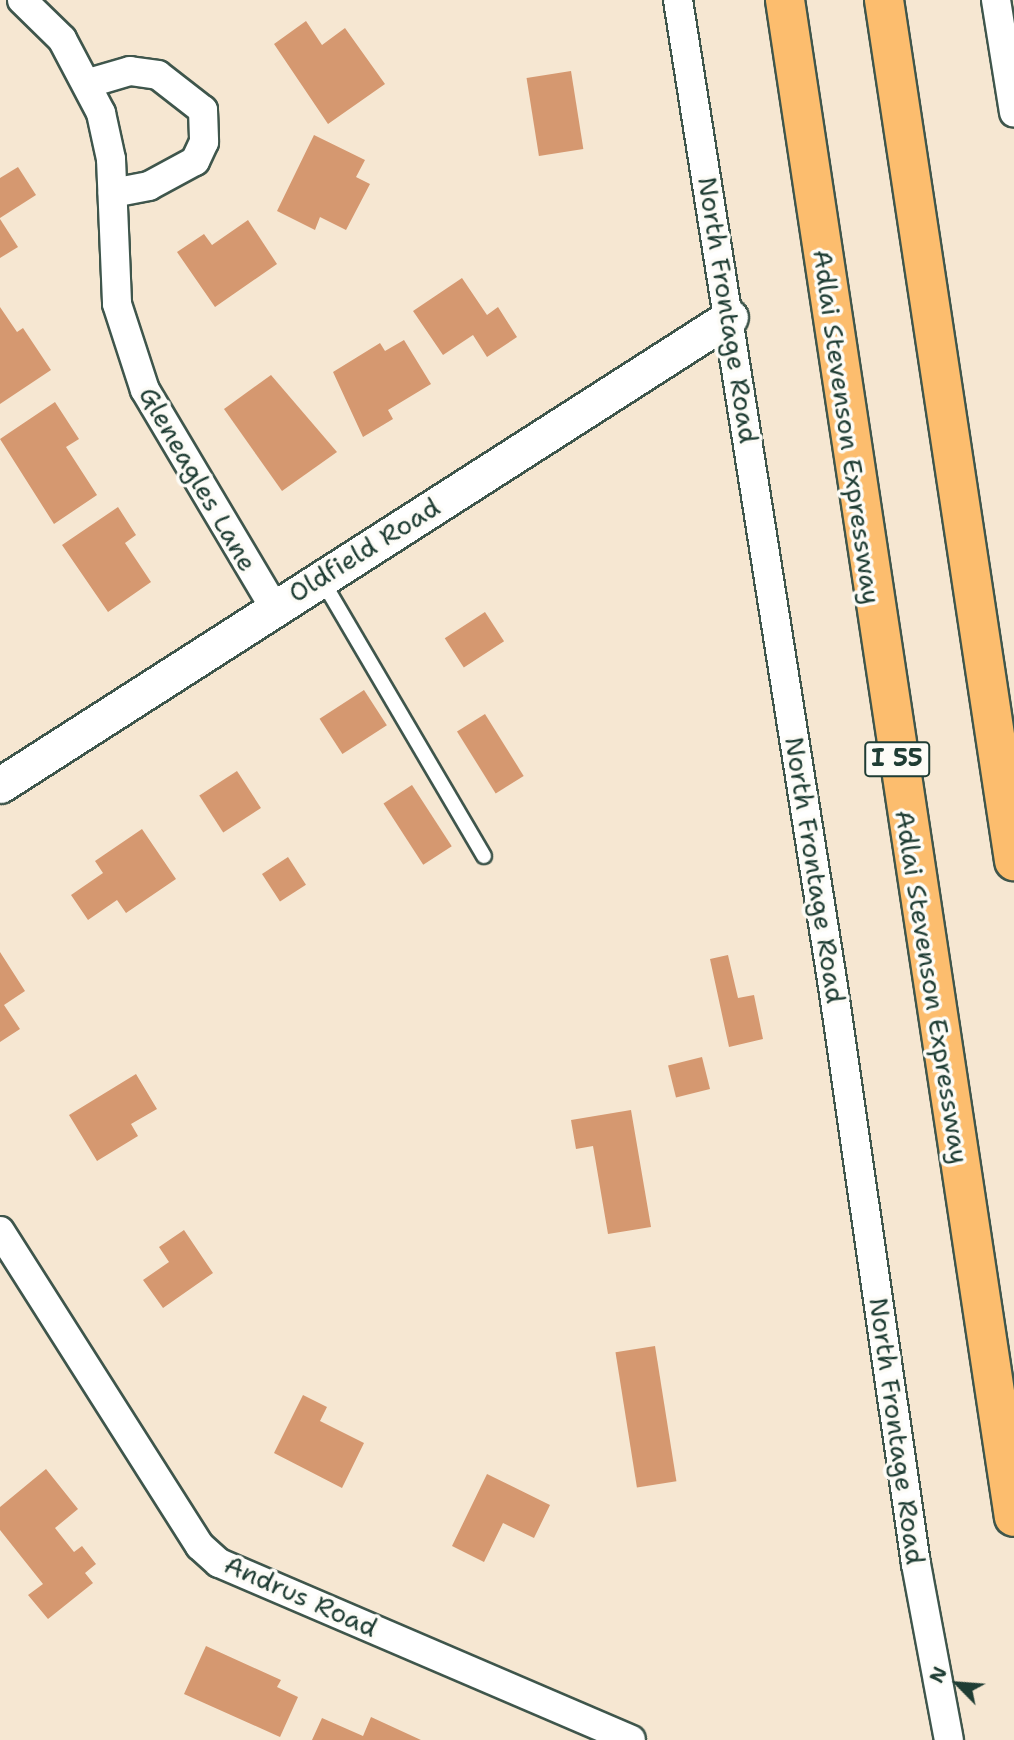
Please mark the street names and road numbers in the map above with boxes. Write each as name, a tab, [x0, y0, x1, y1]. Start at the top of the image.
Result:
street label: North Frontage Road	[692, 174, 764, 446]
street label: Adlai Stevenson Expressway	[807, 248, 887, 606]
street label: Gleneagles Lane	[132, 381, 264, 577]
street label: Oldfield Road	[283, 491, 445, 609]
street label: North Frontage Road	[779, 734, 851, 1006]
road number: I 55	[864, 738, 930, 780]
street label: Adlai Stevenson Expressway	[889, 808, 975, 1166]
street label: North Frontage Road	[863, 1295, 931, 1567]
street label: Andrus Road	[220, 1548, 382, 1644]

